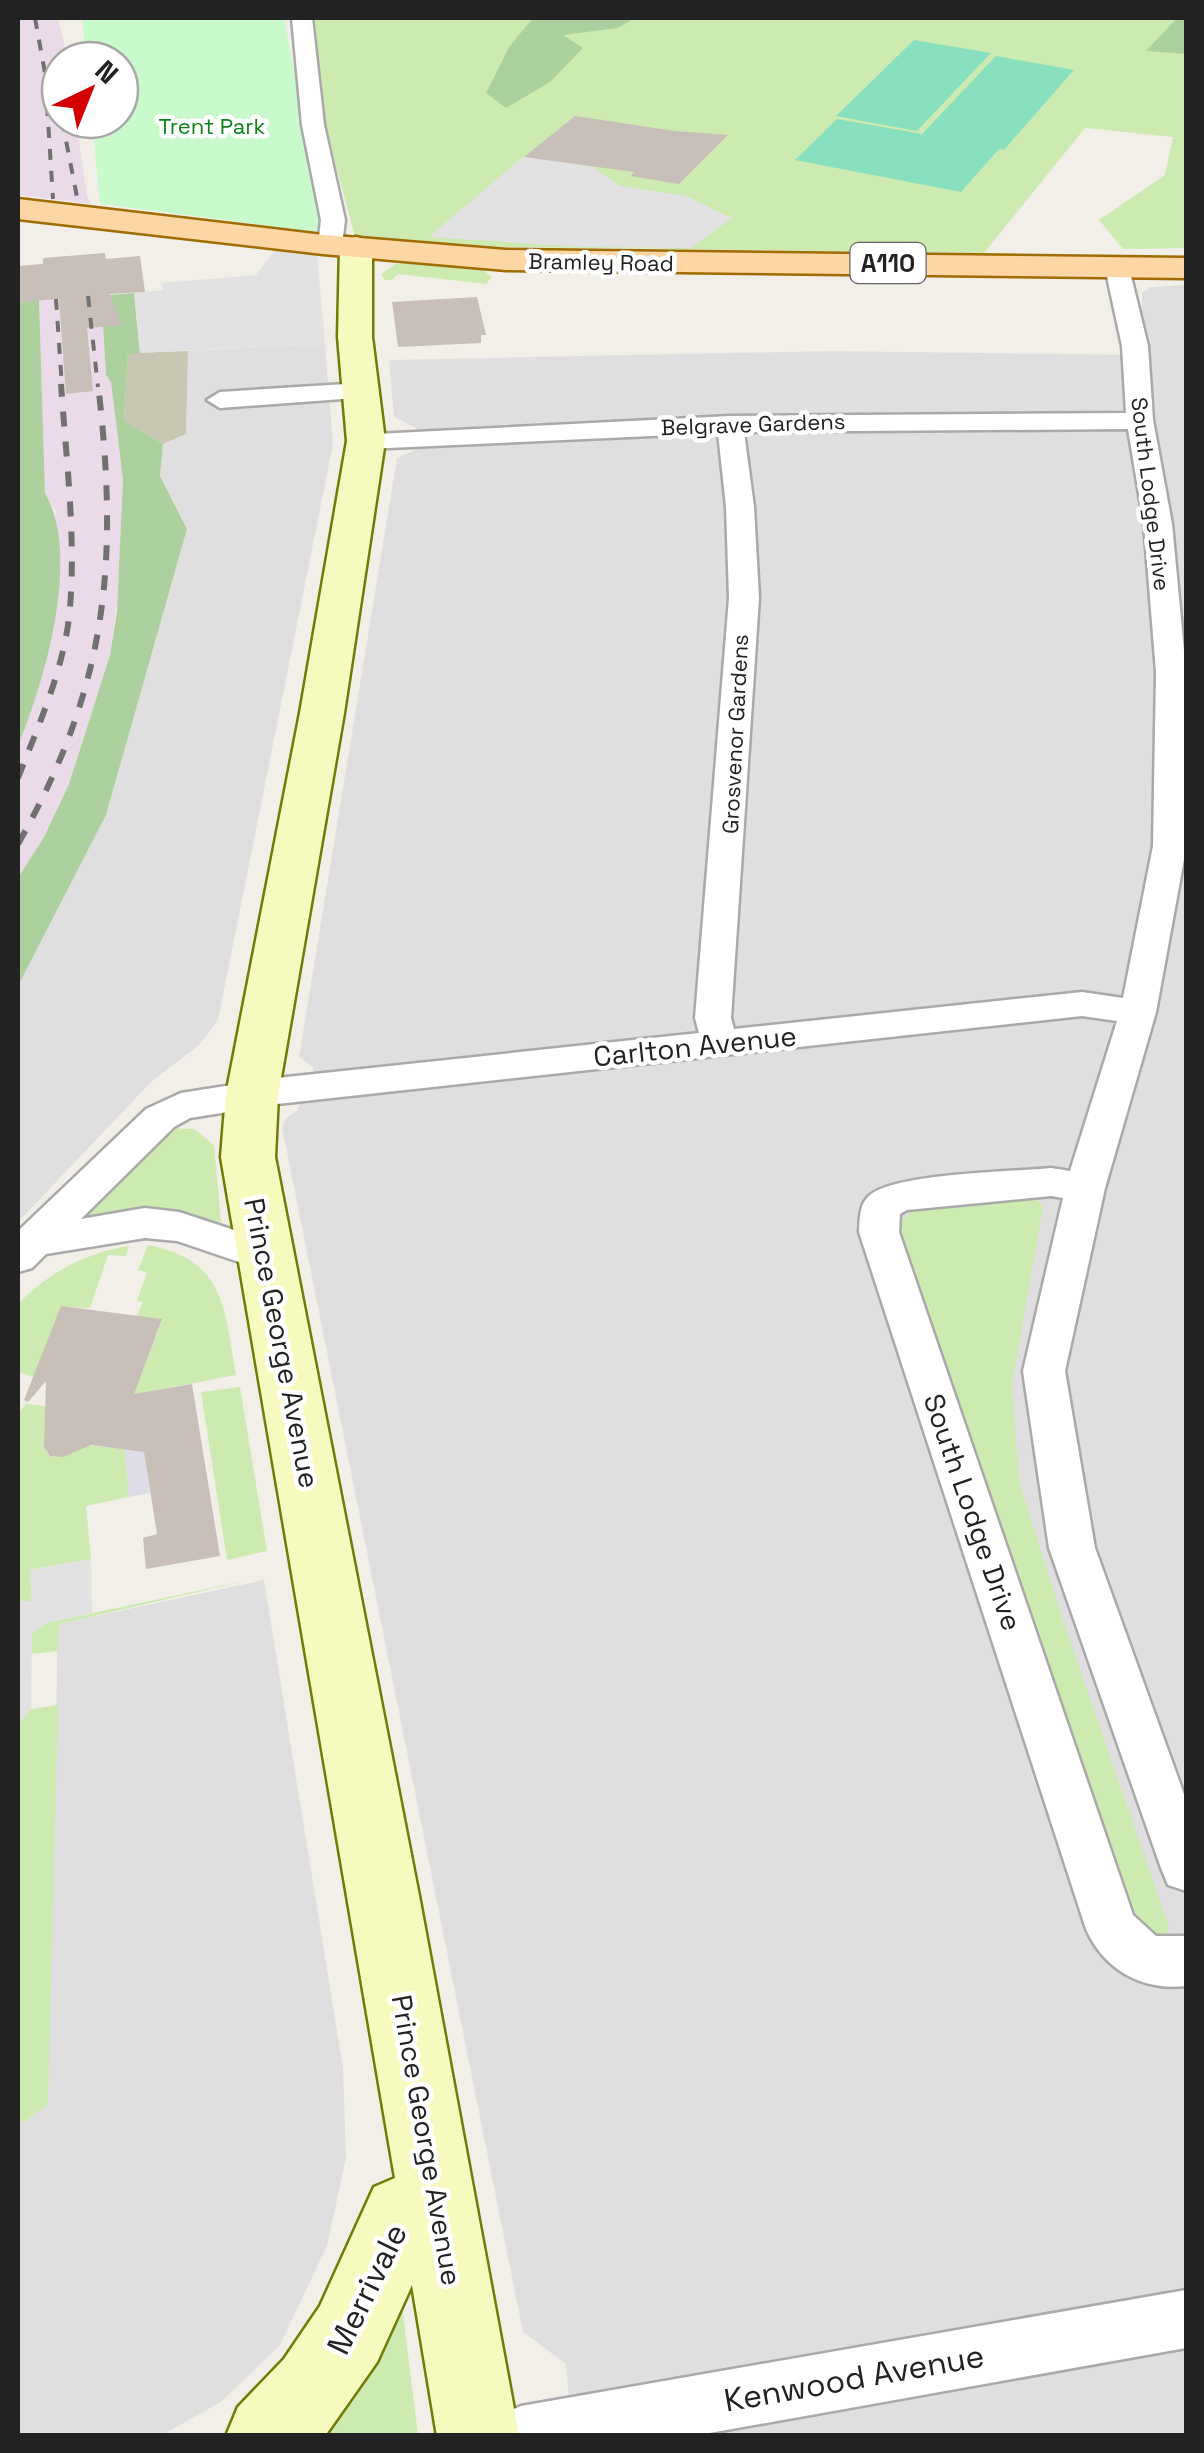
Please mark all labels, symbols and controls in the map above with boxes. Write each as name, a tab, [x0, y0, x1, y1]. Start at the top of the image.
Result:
north arrow	[40, 40, 140, 140]
text: N	[88, 52, 126, 91]
park label: Trent Park	[159, 112, 266, 140]
road number: A110	[850, 243, 926, 283]
street label: Bramley Road	[528, 247, 674, 277]
street label: South Lodge Drive	[1125, 396, 1177, 592]
street label: Belgrave Gardens	[660, 407, 846, 441]
street label: Grosvenor Gardens	[716, 633, 754, 835]
street label: Carlton Avenue	[592, 1017, 798, 1075]
street label: Prince George Avenue	[236, 1195, 328, 1491]
street label: South Lodge Drive	[916, 1389, 1030, 1635]
street label: Prince George Avenue	[384, 1992, 470, 2288]
street label: Merrivale	[318, 2217, 416, 2361]
street label: Kenwood Avenue	[721, 2335, 987, 2421]

